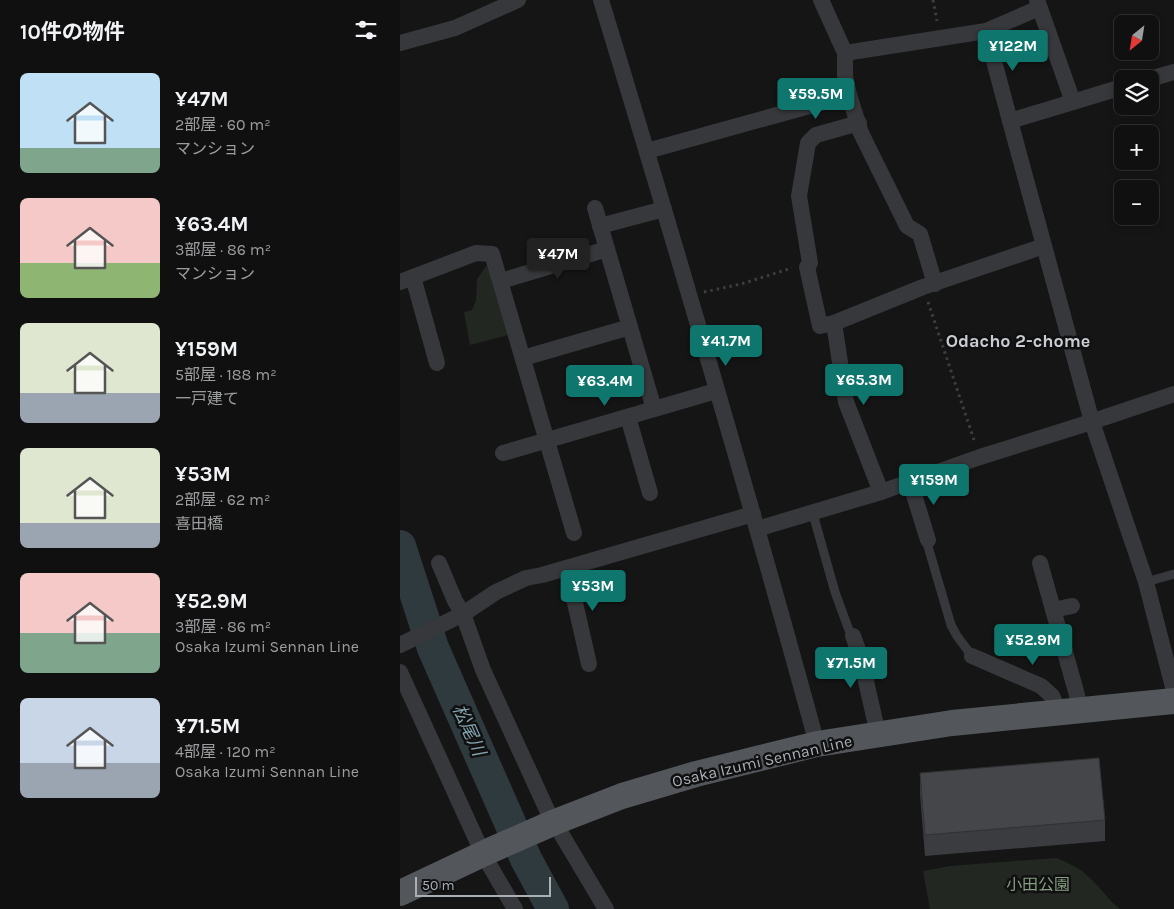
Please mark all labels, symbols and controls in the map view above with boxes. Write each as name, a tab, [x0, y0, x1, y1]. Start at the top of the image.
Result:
north arrow	[1114, 15, 1159, 60]
map controls	[1114, 15, 1159, 225]
icon: filters	[352, 16, 380, 44]
text: 10件の物件	[20, 20, 125, 44]
pin: ¥122M	[978, 30, 1048, 72]
text: ¥122M	[989, 36, 1037, 55]
button: layers	[1114, 70, 1159, 115]
pin: ¥59.5M	[775, 78, 857, 120]
text: ¥59.5M	[788, 84, 844, 103]
text: ¥47M	[175, 87, 229, 111]
icon: home	[60, 93, 120, 153]
text: 2部屋 · 60 m²	[175, 115, 271, 134]
button: +	[1114, 125, 1159, 170]
text: マンション	[175, 139, 255, 158]
button: −	[1114, 180, 1159, 225]
text: ¥63.4M	[175, 212, 249, 236]
icon: home	[60, 218, 120, 278]
pin: ¥47M	[528, 238, 588, 280]
text: 3部屋 · 86 m²	[175, 240, 271, 259]
text: ¥47M	[538, 244, 578, 263]
text: マンション	[175, 264, 255, 283]
pin: ¥41.7M	[685, 324, 767, 367]
district label: Odacho 2-chome	[946, 330, 1090, 352]
text: ¥41.7M	[701, 331, 751, 350]
text: ¥159M	[175, 337, 238, 361]
icon: home	[60, 343, 120, 403]
pin: ¥63.4M	[564, 364, 646, 407]
pin: ¥65.3M	[823, 364, 905, 406]
text: 5部屋 · 188 m²	[175, 365, 277, 384]
text: ¥65.3M	[836, 370, 892, 389]
text: ¥63.4M	[577, 371, 633, 390]
text: 一戸建て	[175, 389, 239, 408]
text: ¥53M	[175, 462, 231, 486]
pin: ¥159M	[899, 464, 969, 506]
icon: home	[60, 468, 120, 528]
text: ¥159M	[910, 470, 958, 489]
text: 2部屋 · 62 m²	[175, 490, 270, 509]
text: 喜田橋	[175, 514, 223, 533]
pin: ¥53M	[563, 570, 623, 612]
text: ¥53M	[572, 576, 614, 595]
text: ¥52.9M	[175, 589, 248, 613]
icon: home	[60, 593, 120, 653]
text: 3部屋 · 86 m²	[175, 617, 271, 636]
pin: ¥52.9M	[992, 624, 1074, 666]
text: ¥52.9M	[1005, 630, 1061, 649]
text: Osaka Izumi Sennan Line	[175, 637, 359, 656]
pin: ¥71.5M	[810, 646, 892, 689]
text: ¥71.5M	[826, 653, 876, 672]
water label: 松尾川	[448, 701, 491, 761]
text: ¥71.5M	[175, 714, 240, 738]
icon: home	[60, 718, 120, 778]
street label: Osaka Izumi Sennan Line	[670, 731, 854, 791]
text: 4部屋 · 120 m²	[175, 742, 276, 761]
text: Osaka Izumi Sennan Line	[175, 762, 359, 781]
scale bar	[415, 874, 551, 897]
park label: 小田公園	[1006, 875, 1070, 894]
text: 50 m	[422, 877, 455, 894]

